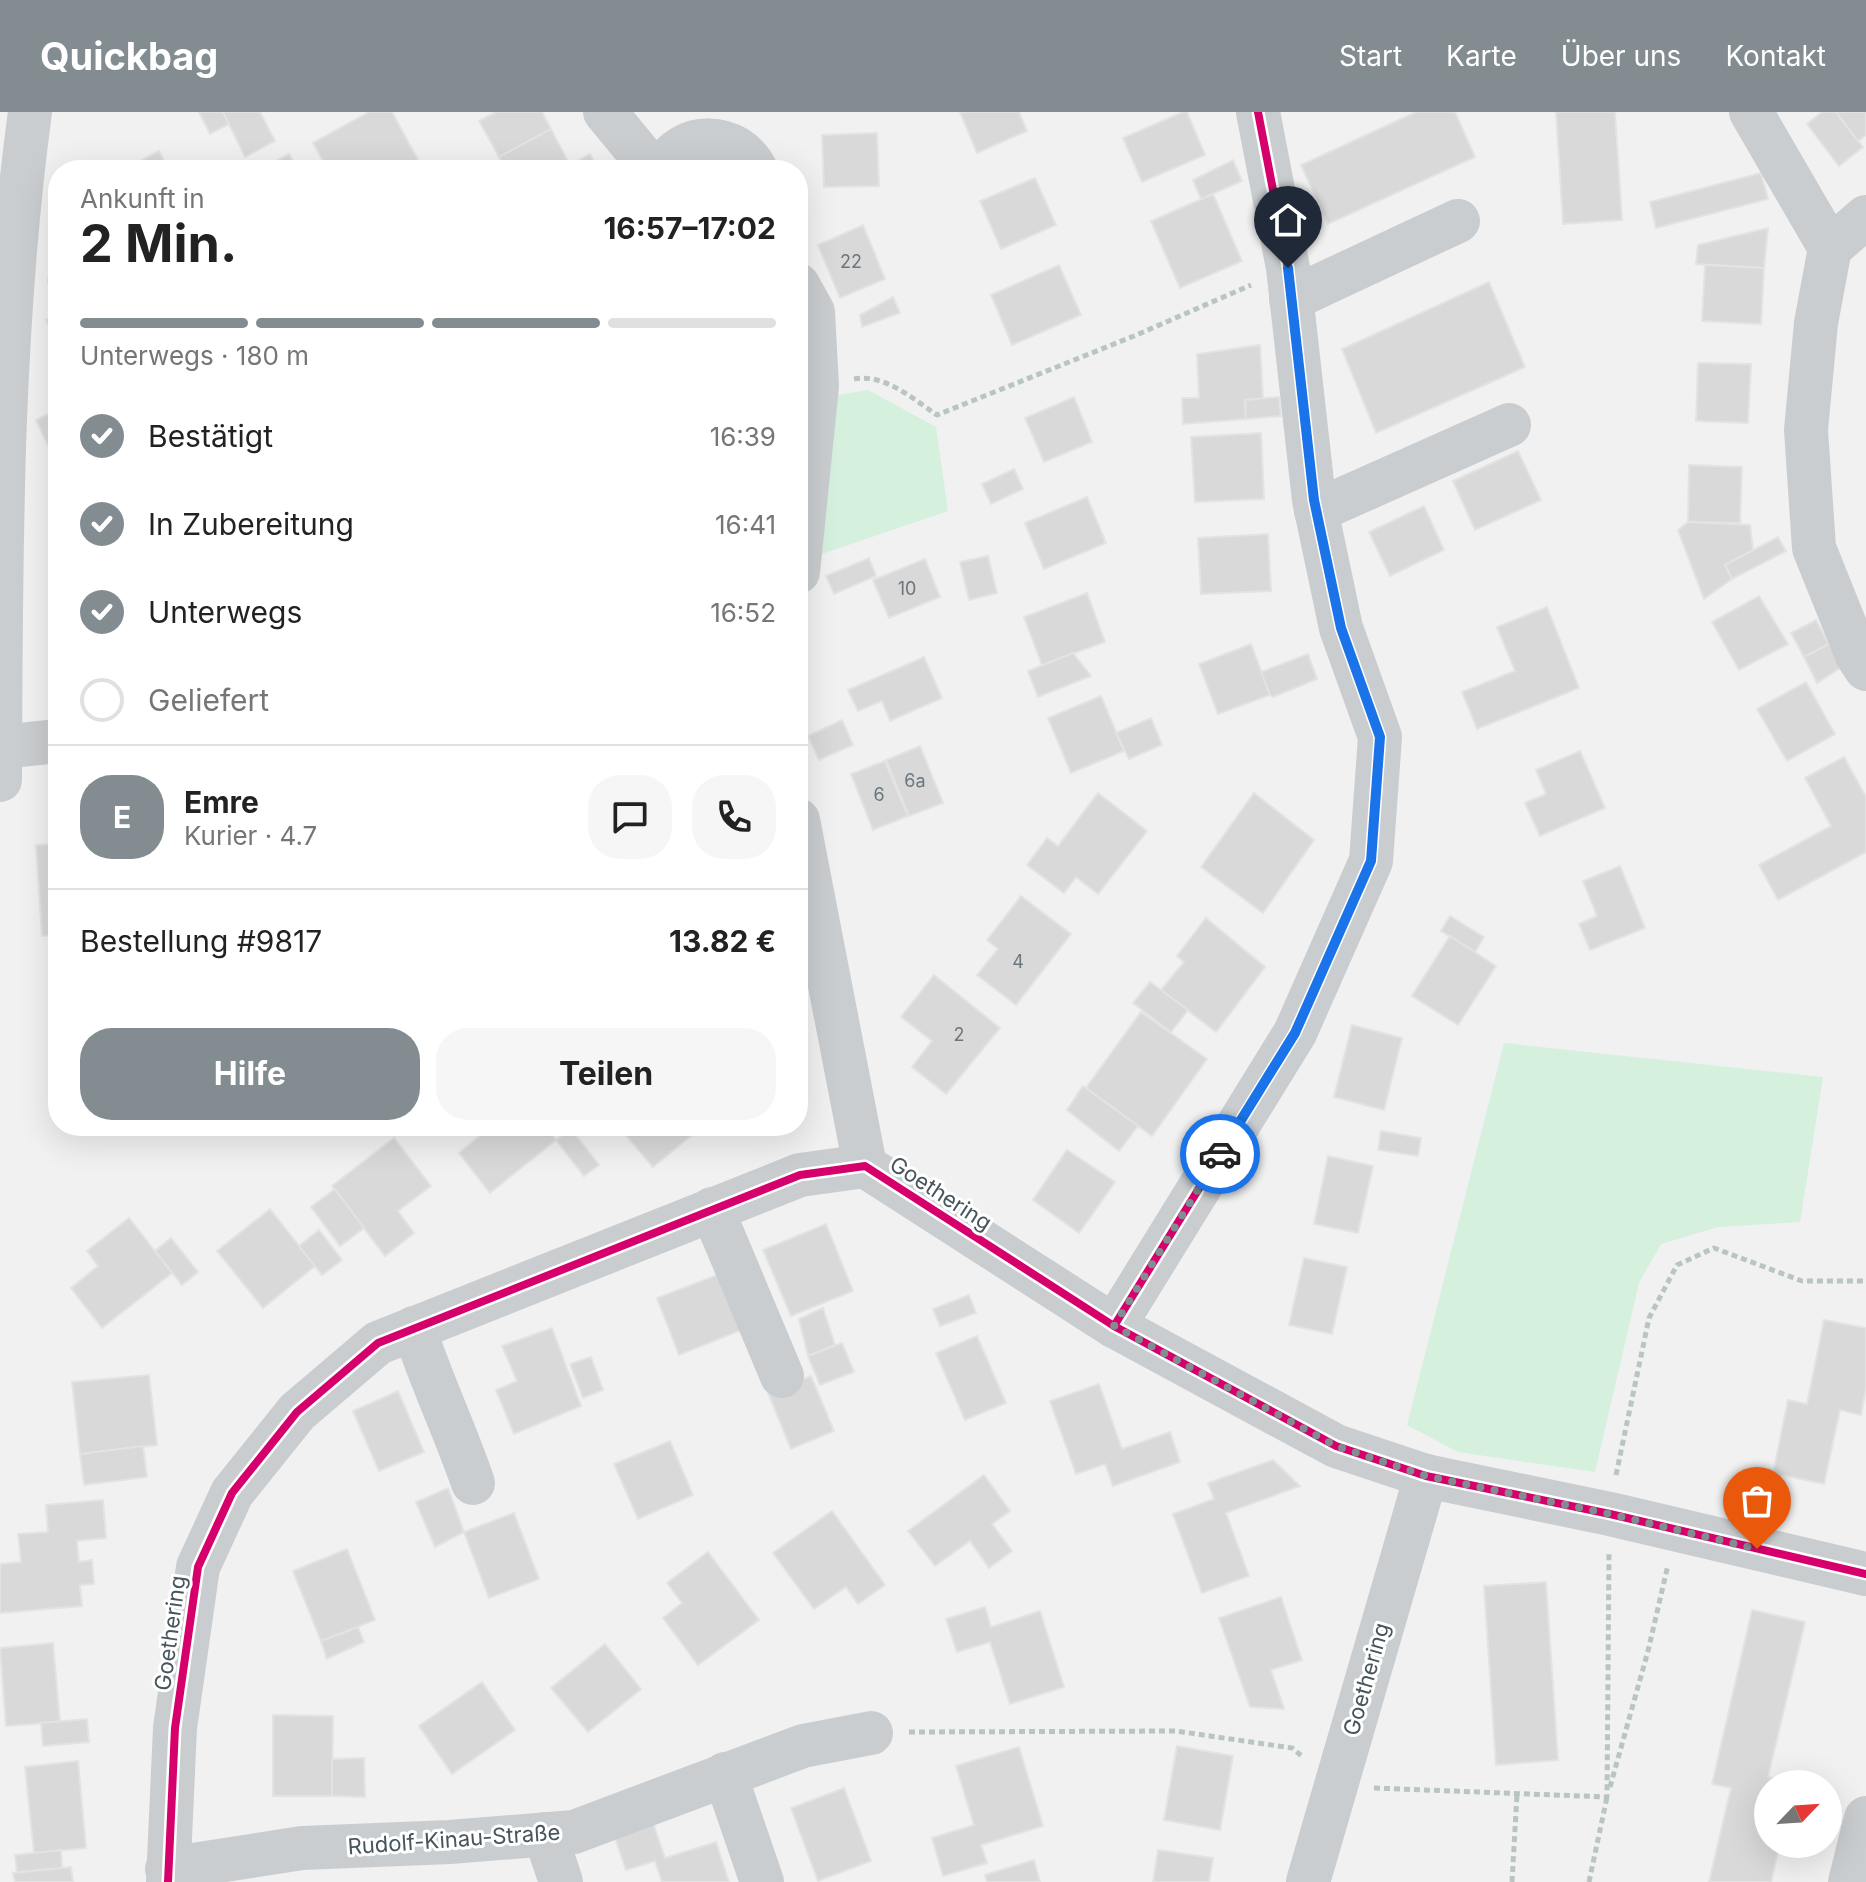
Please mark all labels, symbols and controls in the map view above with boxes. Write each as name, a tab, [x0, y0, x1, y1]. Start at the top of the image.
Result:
text: Quickbag	[40, 33, 218, 79]
text: Start	[1339, 39, 1402, 73]
text: Karte	[1446, 39, 1517, 73]
text: Über uns	[1561, 39, 1681, 73]
text: Kontakt	[1725, 39, 1826, 73]
text: Ankunft in	[80, 183, 205, 214]
pin	[1254, 186, 1322, 268]
icon: home	[1266, 198, 1310, 242]
text: 16:57–17:02	[603, 210, 776, 246]
text: 2 Min.	[80, 212, 237, 275]
house number: 22	[840, 251, 862, 272]
text: Unterwegs · 180 m	[80, 340, 309, 371]
icon: check	[80, 414, 124, 458]
text: Bestätigt	[148, 418, 273, 454]
text: 16:39	[710, 421, 776, 452]
icon: check	[80, 502, 124, 546]
text: In Zubereitung	[148, 506, 354, 542]
text: 16:41	[715, 509, 776, 540]
house number: 10	[898, 578, 916, 599]
icon: check	[80, 590, 124, 634]
text: Unterwegs	[148, 594, 302, 630]
text: 16:52	[710, 597, 776, 628]
text: Geliefert	[148, 682, 269, 718]
house number: 6a	[904, 770, 926, 791]
button: chat	[588, 775, 672, 859]
button: phone	[692, 775, 776, 859]
text: Emre	[184, 784, 259, 820]
house number: 6	[873, 784, 885, 805]
text: E	[113, 799, 131, 835]
text: Kurier · 4.7	[184, 820, 317, 851]
text: Bestellung #9817	[80, 923, 322, 959]
text: 13.82 €	[669, 923, 776, 959]
house number: 4	[1012, 951, 1024, 972]
house number: 2	[954, 1024, 964, 1045]
button: Hilfe	[80, 1028, 420, 1120]
button: Teilen	[436, 1028, 776, 1120]
courier	[1180, 1114, 1260, 1194]
icon: car	[1198, 1132, 1242, 1176]
street label: Goethering	[885, 1151, 997, 1235]
pin	[1723, 1467, 1791, 1549]
icon: bag	[1735, 1479, 1779, 1523]
street label: Goethering	[149, 1574, 191, 1692]
street label: Goethering	[1338, 1620, 1394, 1738]
north arrow	[1754, 1770, 1842, 1858]
map controls	[1754, 1770, 1842, 1858]
street label: Rudolf-Kinau-Straße	[347, 1819, 561, 1859]

